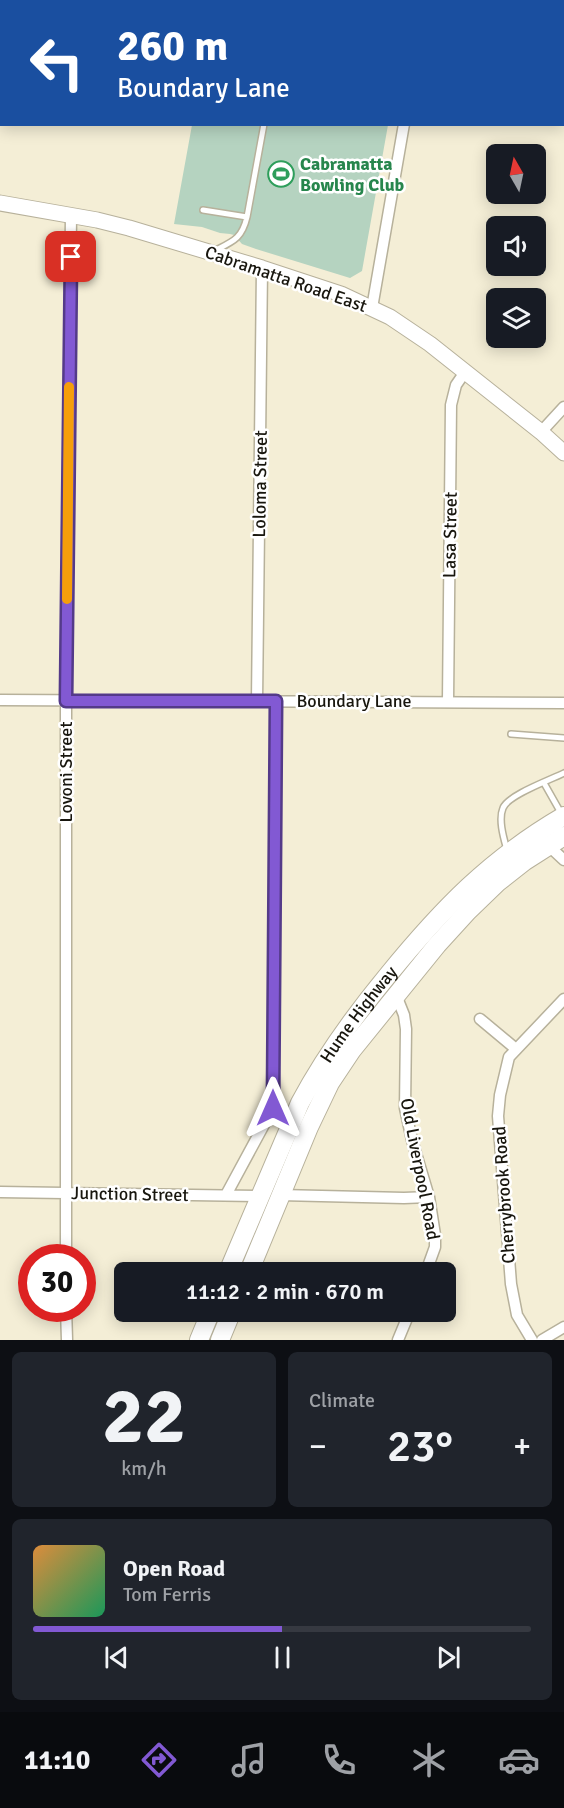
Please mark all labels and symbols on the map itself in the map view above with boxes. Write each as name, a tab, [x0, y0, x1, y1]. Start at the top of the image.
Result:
north arrow	[486, 144, 546, 204]
place label: Cabramatta Bowling Club	[300, 153, 405, 196]
sports icon: Cabramatta Bowling Club	[266, 159, 296, 189]
pin	[45, 231, 96, 282]
street label: Cabramatta Road East	[202, 241, 370, 317]
street label: Loloma Street	[248, 430, 272, 538]
street label: Lasa Street	[438, 492, 462, 578]
street label: Boundary Lane	[296, 690, 412, 712]
street label: Lovoni Street	[55, 722, 77, 822]
street label: Hume Highway	[315, 961, 402, 1067]
position arrow	[241, 1076, 305, 1140]
street label: Old Liverpool Road	[395, 1096, 445, 1242]
street label: Cherrybrook Road	[488, 1125, 520, 1265]
street label: Junction Street	[71, 1182, 189, 1206]
speed limit sign: 30	[18, 1244, 96, 1322]

